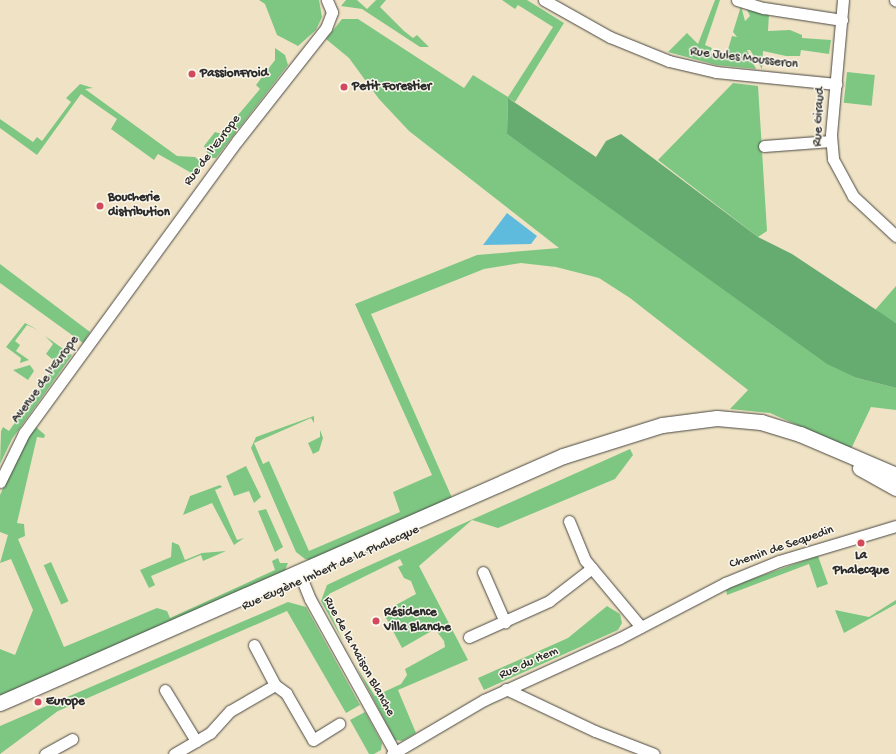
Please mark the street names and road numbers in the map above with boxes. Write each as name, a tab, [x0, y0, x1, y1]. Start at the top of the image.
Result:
street label: Rue Jules Mousseron	[689, 45, 799, 73]
street label: Rue Giraud	[811, 87, 829, 147]
street label: Rue de l'Europe	[181, 112, 245, 190]
street label: Avenue de l'Europe	[9, 333, 83, 427]
street label: Rue Eugène Imbert de la Phalecque	[240, 523, 422, 615]
street label: Chemin de Sequedin	[728, 523, 836, 573]
street label: Rue de la Maison Blanche	[319, 595, 397, 719]
street label: Rue du Hem	[497, 644, 561, 684]

